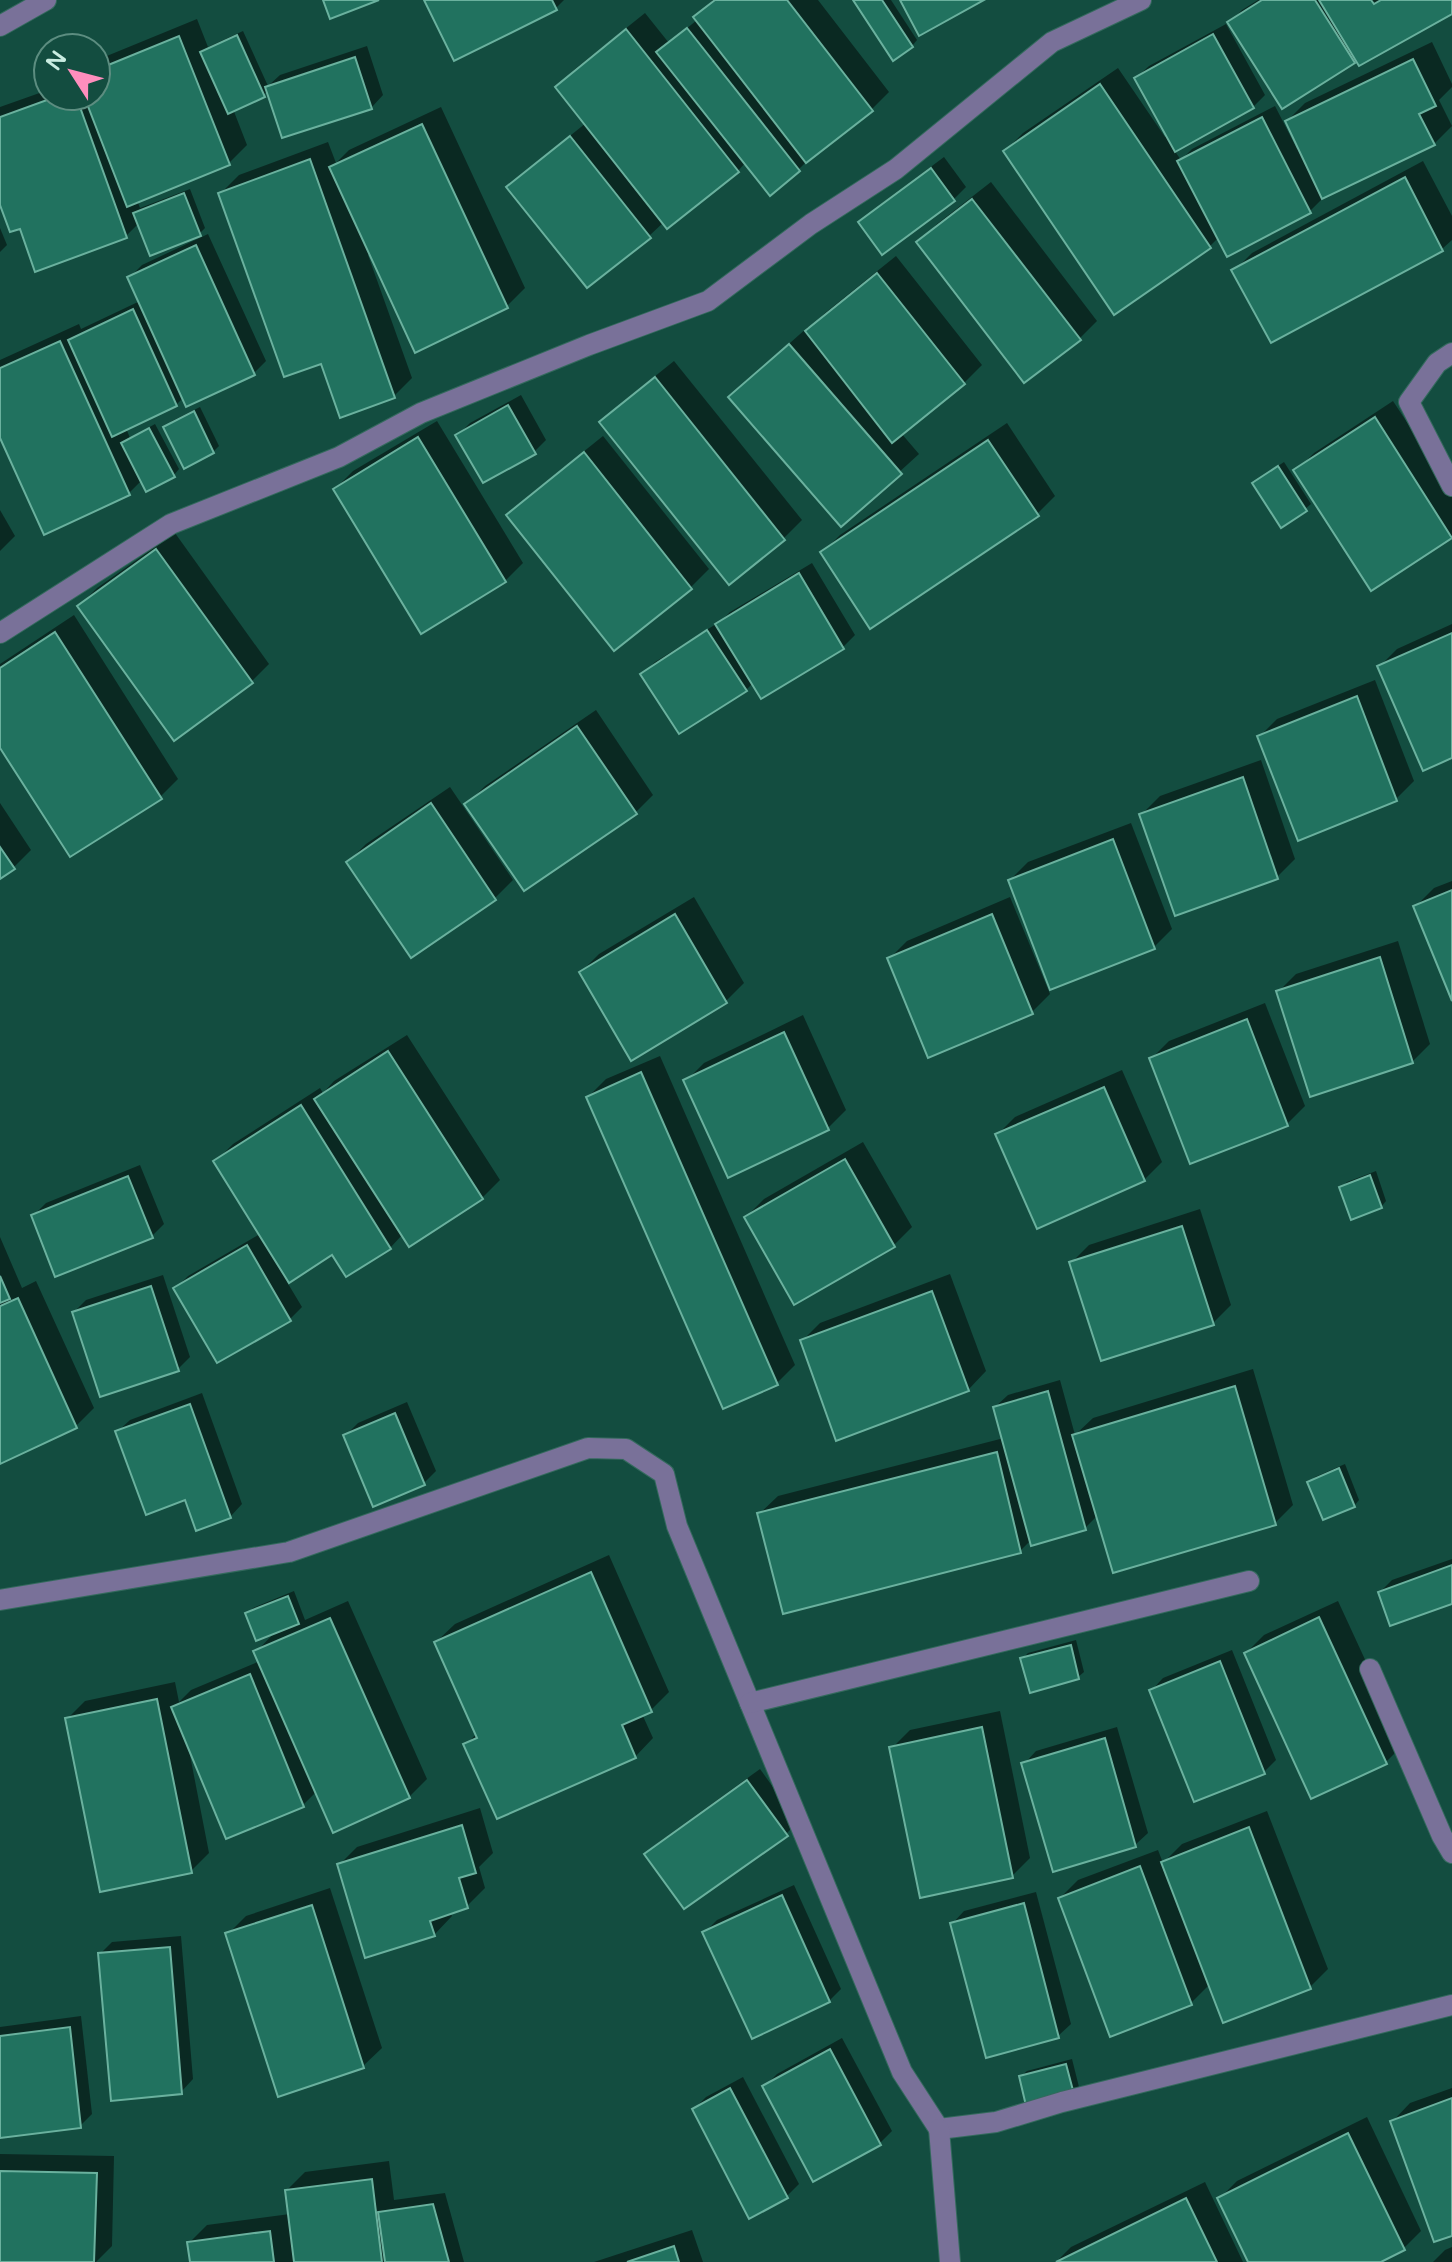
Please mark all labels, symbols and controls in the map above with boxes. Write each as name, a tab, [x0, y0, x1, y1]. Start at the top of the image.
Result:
north arrow	[32, 32, 112, 112]
text: N	[41, 46, 72, 76]

